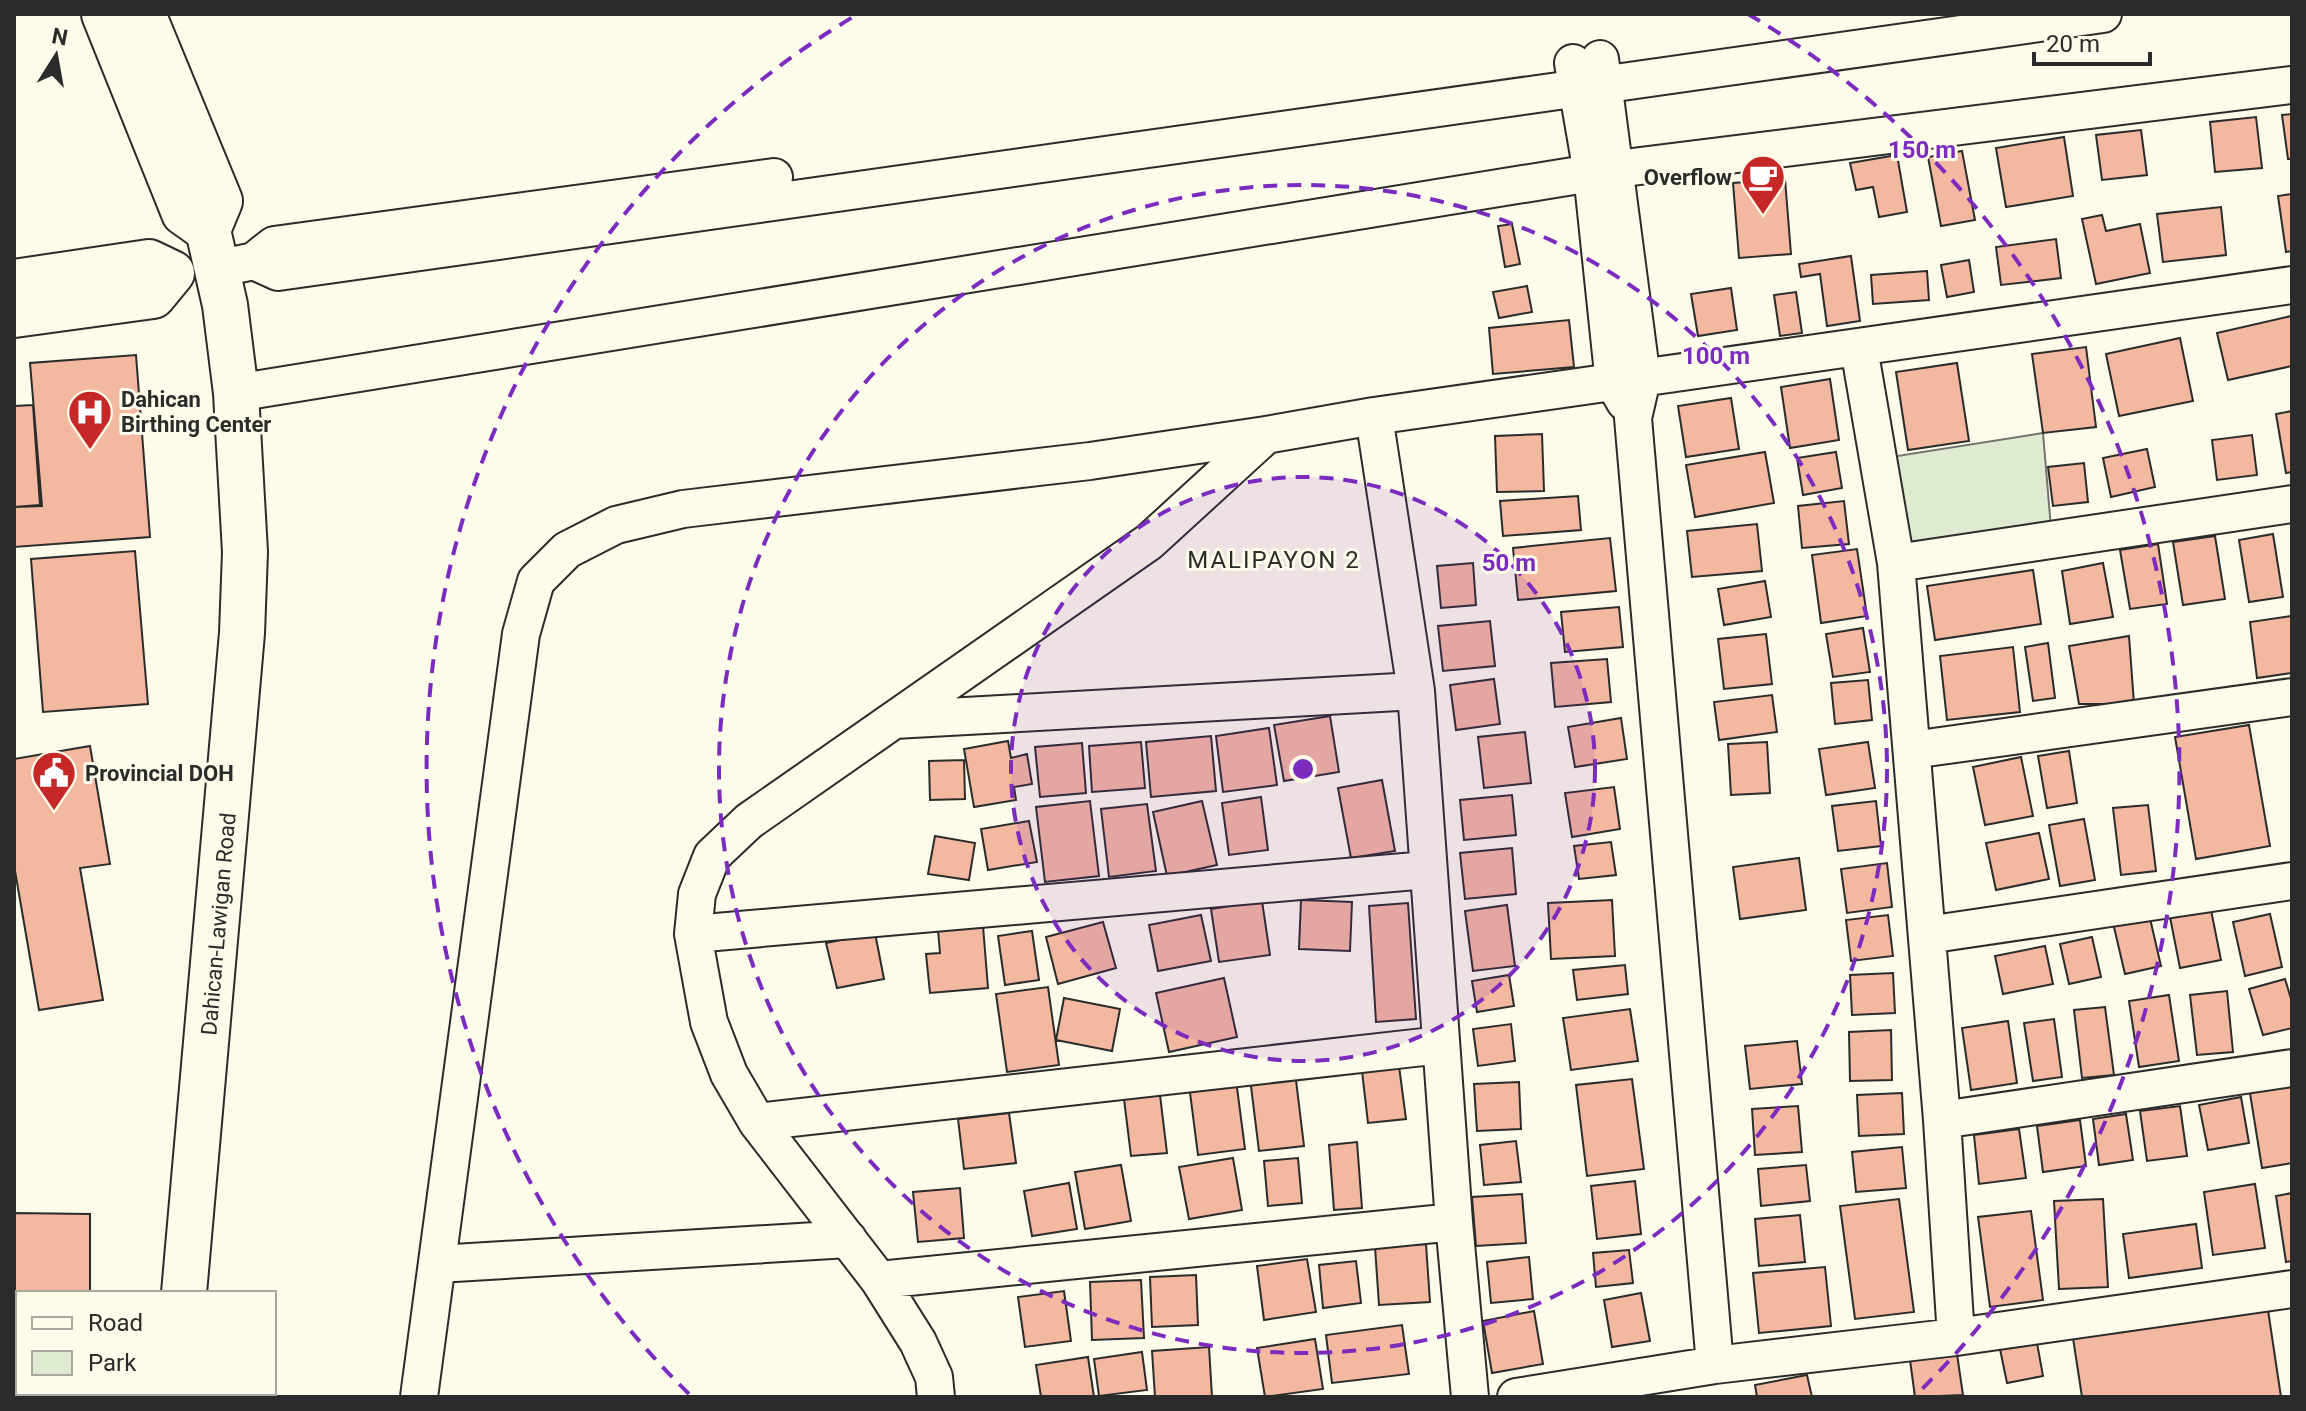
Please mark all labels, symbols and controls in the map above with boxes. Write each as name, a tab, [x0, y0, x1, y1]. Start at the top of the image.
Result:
north arrow	[16, 16, 96, 96]
scale bar	[2034, 16, 2150, 66]
text: N	[50, 23, 70, 51]
text: 20 m	[2046, 30, 2100, 58]
text: 150 m	[1888, 136, 1956, 164]
cafe icon: Overflow	[1739, 153, 1787, 216]
place label: Overflow	[1644, 165, 1732, 190]
text: 100 m	[1682, 342, 1750, 370]
place label: Dahican Birthing Center	[121, 387, 271, 437]
hospital icon: Dahican Birthing Center	[66, 388, 114, 451]
district label: MALIPAYON 2	[1187, 546, 1361, 574]
text: 50 m	[1482, 549, 1536, 577]
public building icon: Provincial DOH	[30, 749, 78, 812]
centre of rings	[1289, 755, 1317, 783]
place label: Provincial DOH	[85, 761, 234, 786]
street label: Dahican-Lawigan Road	[196, 812, 241, 1037]
legend	[16, 1291, 276, 1395]
text: Road	[88, 1309, 143, 1337]
text: Park	[88, 1349, 137, 1377]

